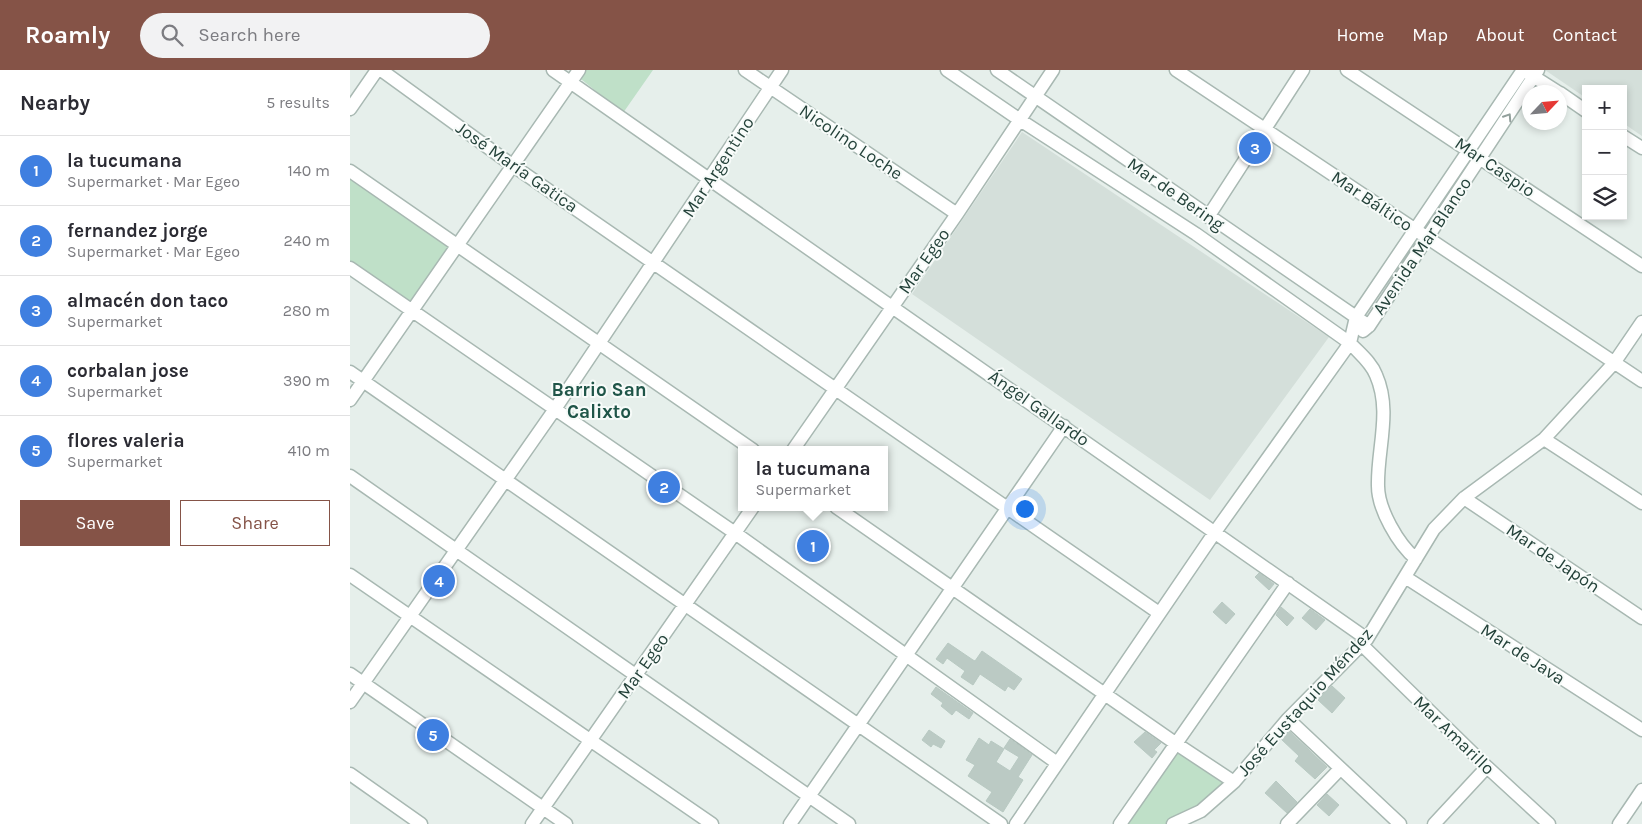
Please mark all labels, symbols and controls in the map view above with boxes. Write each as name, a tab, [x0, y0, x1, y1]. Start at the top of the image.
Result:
search box	[140, 13, 490, 58]
text: Roamly	[25, 21, 110, 49]
icon: search	[158, 21, 186, 49]
text: Search here	[198, 24, 300, 46]
text: Home	[1336, 24, 1384, 46]
text: Map	[1412, 24, 1448, 46]
text: About	[1476, 24, 1525, 46]
text: Contact	[1553, 24, 1617, 46]
north arrow	[1522, 85, 1567, 130]
map controls	[1582, 85, 1627, 220]
button: +	[1582, 85, 1627, 130]
text: Nearby	[20, 91, 90, 115]
text: 5 results	[266, 93, 330, 112]
street label: Nicolino Loche	[795, 99, 907, 185]
street label: Mar Argentino	[677, 113, 759, 221]
one-way arrow	[1502, 113, 1511, 123]
street label: José María Gatica	[452, 117, 582, 217]
pin: 3	[1239, 129, 1271, 167]
button: −	[1582, 130, 1627, 175]
street label: Mar Caspio	[1451, 132, 1539, 202]
text: la tucumana	[67, 150, 182, 172]
street label: Mar de Bering	[1123, 152, 1229, 236]
text: 1	[33, 161, 39, 180]
text: 140 m	[288, 161, 330, 180]
street label: Mar Báltico	[1327, 166, 1417, 236]
text: Supermarket · Mar Egeo	[67, 172, 240, 191]
street label: Avenida Mar Blanco	[1368, 173, 1476, 319]
button: layers	[1582, 175, 1627, 220]
text: fernandez jorge	[67, 220, 208, 242]
street label: Mar Egeo	[893, 224, 955, 298]
text: 2	[31, 231, 41, 250]
text: 240 m	[284, 231, 330, 250]
text: Supermarket · Mar Egeo	[67, 242, 240, 261]
text: almacén don taco	[67, 290, 228, 312]
text: 3	[31, 301, 41, 320]
text: 280 m	[283, 301, 330, 320]
text: Supermarket	[67, 312, 163, 331]
text: corbalan jose	[67, 360, 189, 382]
street label: Ángel Gallardo	[984, 364, 1094, 451]
text: 4	[31, 371, 41, 390]
text: 390 m	[283, 371, 330, 390]
district label: Barrio San Calixto	[551, 379, 647, 423]
text: Supermarket	[67, 382, 163, 401]
text: flores valeria	[67, 430, 185, 452]
text: 5	[31, 441, 41, 460]
text: 410 m	[288, 441, 330, 460]
popup	[738, 446, 888, 511]
text: Supermarket	[67, 452, 163, 471]
text: la tucumana	[755, 458, 871, 480]
pin: 2	[648, 468, 680, 506]
text: Supermarket	[755, 480, 851, 499]
your location	[1012, 496, 1038, 522]
button: Save	[20, 500, 170, 546]
button: Share	[180, 500, 330, 546]
street label: Mar de Japón	[1502, 519, 1604, 597]
pin: 1	[797, 527, 829, 565]
pin: 4	[423, 562, 455, 600]
street label: Mar de Java	[1477, 619, 1569, 689]
street label: José Eustaquio Méndez	[1233, 623, 1377, 781]
street label: Mar Egeo	[612, 629, 674, 703]
street label: Mar Amarillo	[1409, 691, 1499, 779]
pin: 5	[417, 716, 449, 754]

